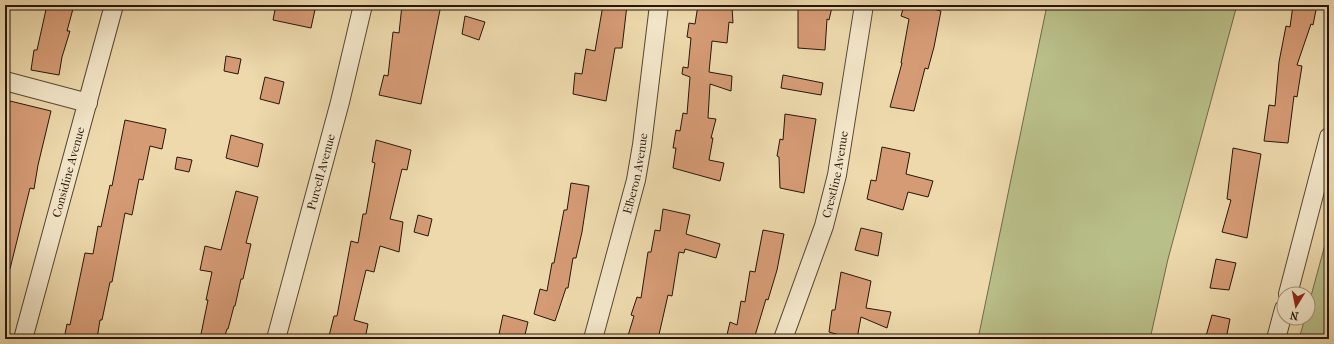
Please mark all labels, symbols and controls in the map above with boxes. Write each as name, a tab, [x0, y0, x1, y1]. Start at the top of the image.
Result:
street label: Considine Avenue	[49, 125, 88, 219]
street label: Crestline Avenue	[819, 130, 851, 220]
street label: Purcell Avenue	[304, 132, 338, 212]
street label: Elberon Avenue	[620, 132, 650, 215]
north arrow	[1276, 286, 1316, 326]
text: N	[1288, 308, 1300, 322]

